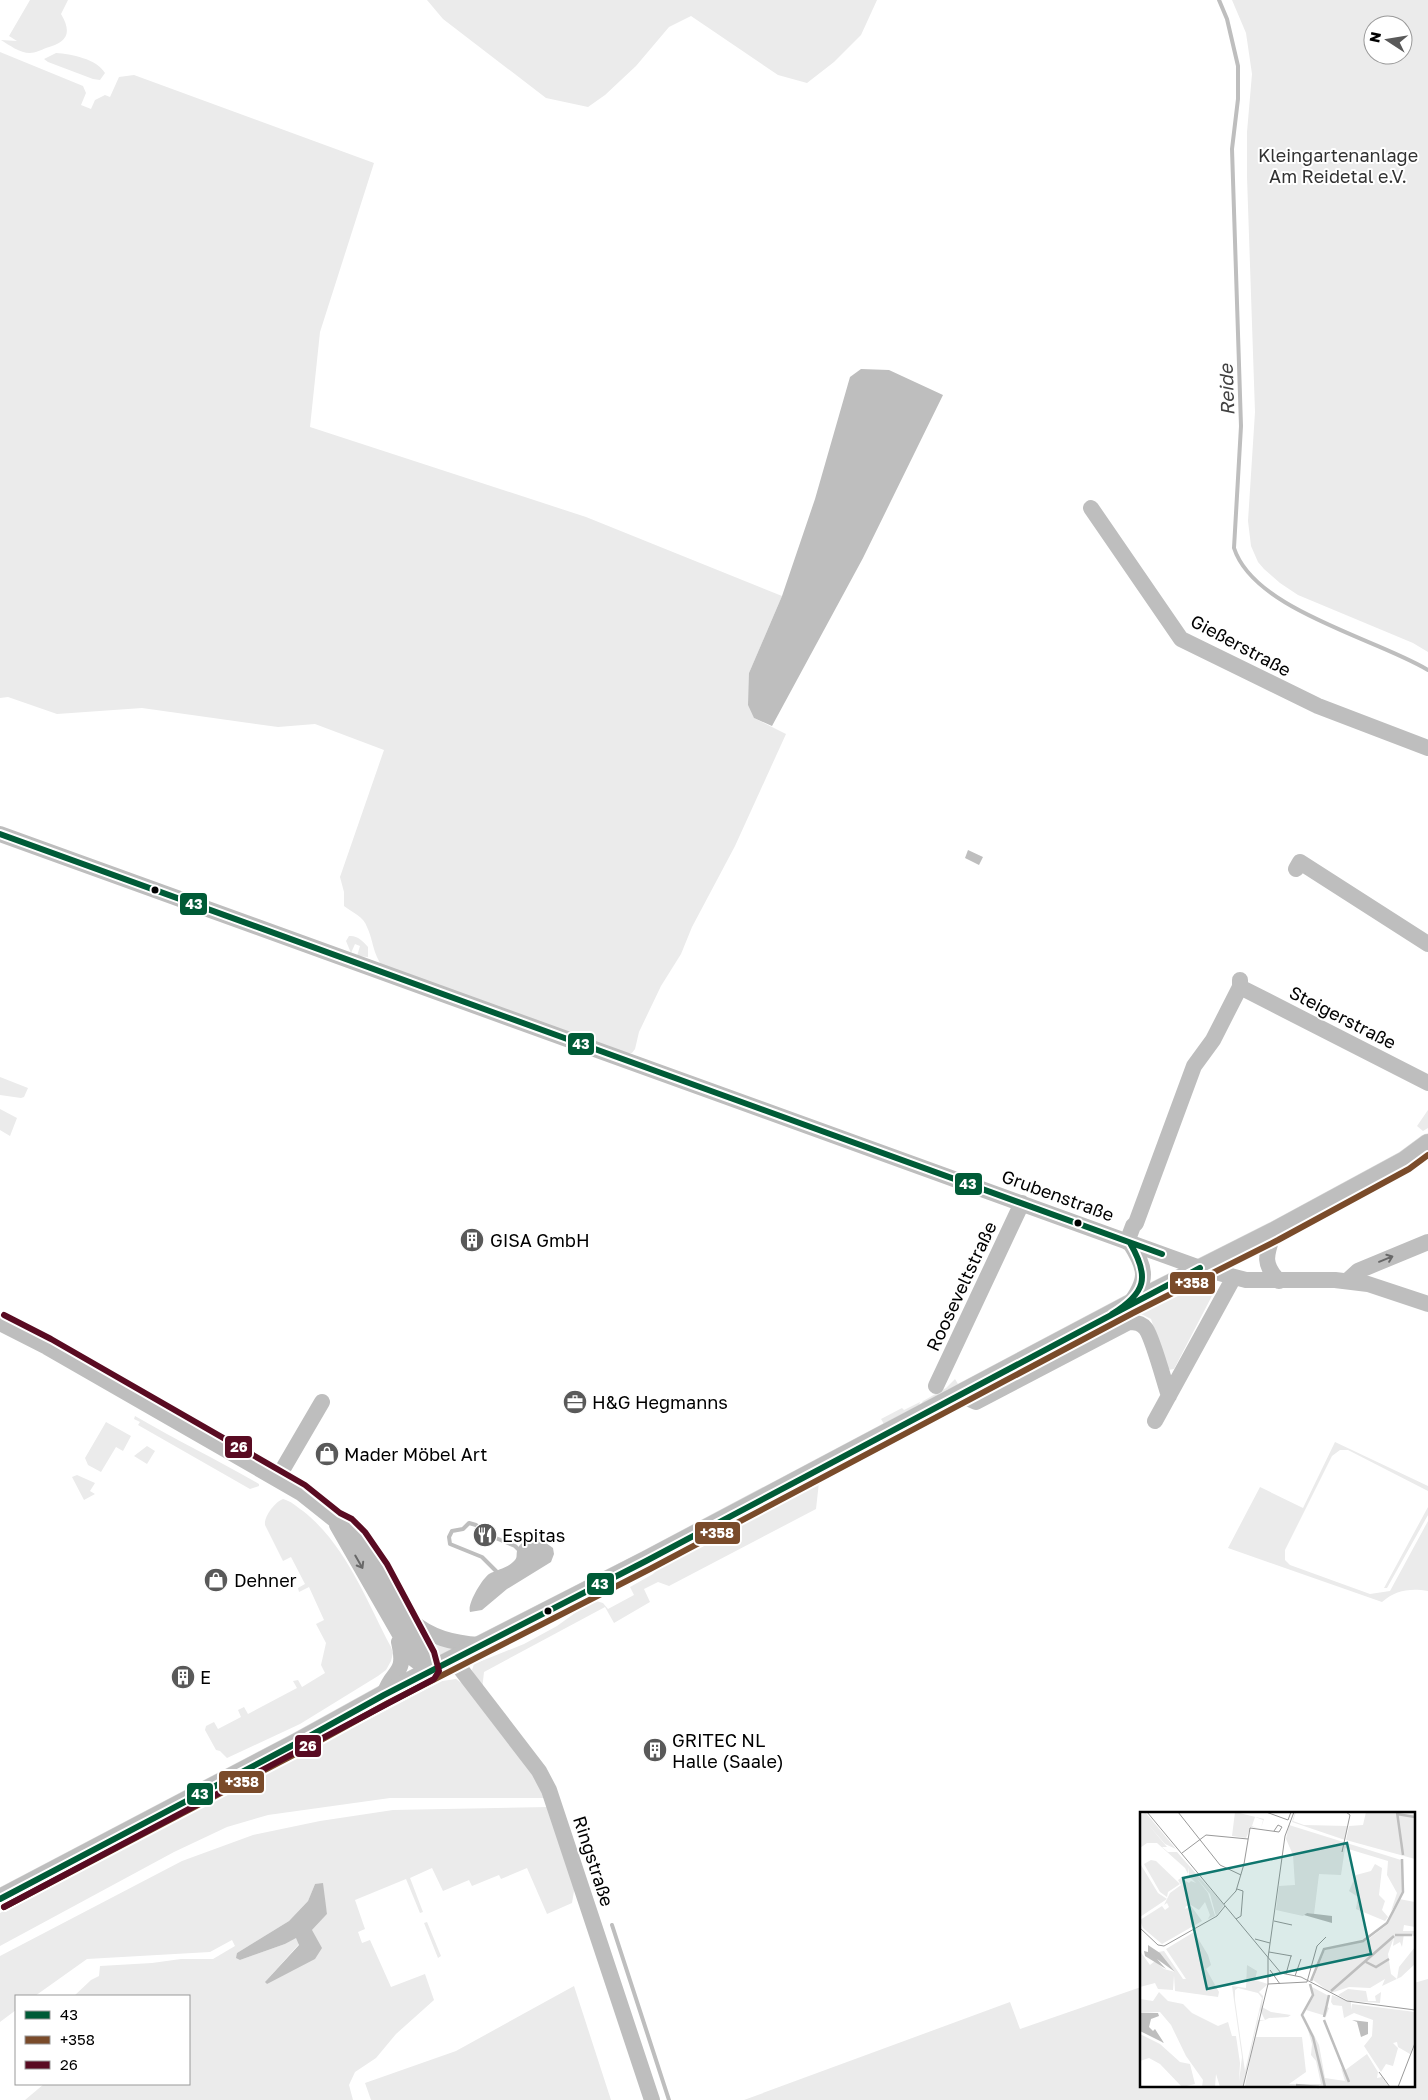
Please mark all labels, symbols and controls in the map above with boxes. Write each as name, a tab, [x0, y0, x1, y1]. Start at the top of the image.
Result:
north arrow	[1363, 15, 1413, 65]
text: N	[1365, 30, 1384, 44]
park label: Kleingartenanlage Am Reidetal e.V.	[1258, 144, 1418, 187]
water label: Reide	[1214, 362, 1238, 416]
street label: Gießerstraße	[1187, 609, 1295, 681]
unlabelled marker	[150, 885, 160, 895]
line badge: 43	[179, 892, 208, 916]
text: 43	[185, 895, 203, 912]
street label: Steigerstraße	[1286, 981, 1400, 1053]
line badge: 43	[567, 1032, 595, 1056]
text: 43	[572, 1035, 590, 1052]
street label: Grubenstraße	[999, 1165, 1117, 1225]
line badge: 43	[954, 1172, 983, 1196]
text: 43	[959, 1175, 977, 1192]
street label: Rooseveltstraße	[921, 1218, 1001, 1354]
unlabelled marker	[1073, 1218, 1083, 1228]
building icon: GISA GmbH	[459, 1227, 485, 1253]
place label: GISA GmbH	[490, 1229, 590, 1251]
one-way arrow	[1378, 1254, 1393, 1264]
line badge: +358	[1169, 1271, 1216, 1295]
text: +358	[1175, 1274, 1209, 1291]
office icon: H&G Hegmanns	[562, 1389, 588, 1415]
place label: H&G Hegmanns	[592, 1391, 728, 1413]
line badge: 26	[224, 1435, 253, 1459]
text: 26	[230, 1438, 248, 1455]
shop icon: Mader Möbel Art	[314, 1441, 340, 1467]
place label: Mader Möbel Art	[344, 1443, 487, 1465]
line badge: +358	[694, 1521, 741, 1545]
restaurant icon: Espitas	[472, 1522, 498, 1548]
place label: Espitas	[502, 1524, 565, 1546]
text: +358	[700, 1524, 734, 1541]
one-way arrow	[355, 1555, 365, 1569]
shop icon: Dehner	[203, 1567, 229, 1593]
place label: Dehner	[234, 1569, 297, 1591]
line badge: 43	[586, 1572, 615, 1596]
text: 43	[591, 1575, 609, 1592]
unlabelled marker	[543, 1606, 553, 1616]
building icon: E	[170, 1664, 196, 1690]
place label: E	[200, 1666, 211, 1688]
place label: GRITEC NL Halle (Saale)	[672, 1729, 784, 1772]
line badge: 26	[294, 1734, 322, 1758]
text: 26	[299, 1737, 317, 1754]
building icon: GRITEC NL Halle (Saale)	[642, 1737, 668, 1763]
line badge: +358	[218, 1770, 265, 1794]
text: +358	[225, 1773, 259, 1790]
line badge: 43	[186, 1782, 214, 1806]
text: 43	[191, 1785, 209, 1802]
inset map	[1140, 1812, 1416, 2088]
street label: Ringstraße	[569, 1813, 619, 1909]
legend	[15, 1995, 190, 2085]
text: 43	[60, 2005, 78, 2023]
text: +358	[60, 2030, 95, 2048]
text: 26	[60, 2055, 78, 2073]

